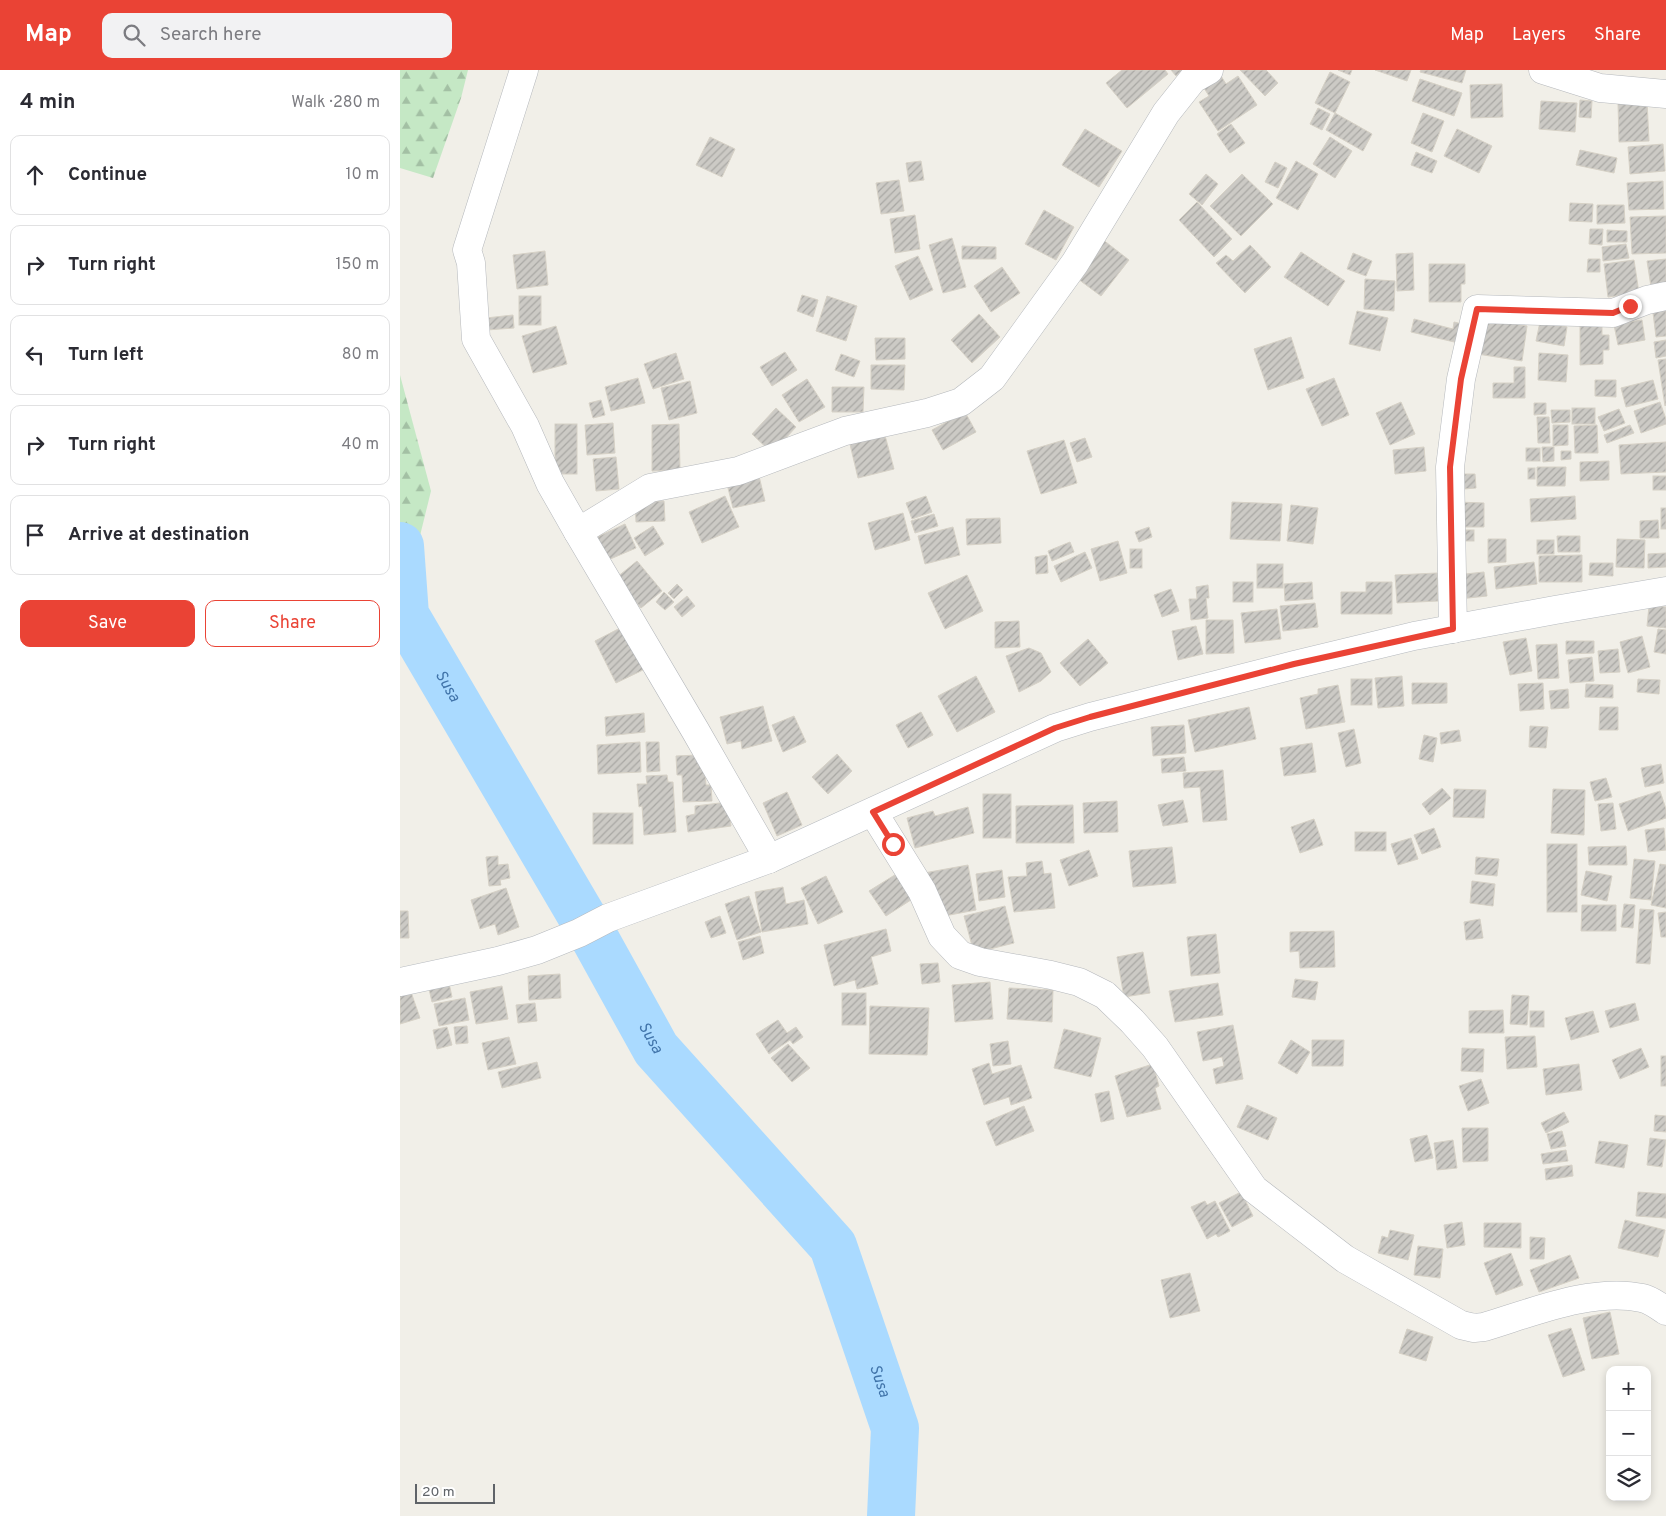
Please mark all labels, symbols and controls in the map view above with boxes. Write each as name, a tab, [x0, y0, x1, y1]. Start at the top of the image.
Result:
search box	[102, 13, 452, 58]
text: Map	[25, 20, 72, 50]
icon: search	[120, 21, 148, 49]
text: Search here	[160, 23, 261, 47]
text: Map	[1450, 24, 1484, 47]
text: Layers	[1512, 24, 1566, 47]
text: Share	[1594, 24, 1641, 47]
text: 4 min	[20, 89, 76, 116]
text: Walk · 280 m	[291, 93, 380, 113]
icon: ahead	[21, 161, 49, 189]
text: Continue	[68, 163, 147, 187]
text: 10 m	[345, 165, 379, 185]
icon: right	[21, 251, 49, 279]
text: Turn right	[68, 253, 156, 277]
text: 150 m	[336, 255, 379, 275]
route end	[1619, 295, 1642, 318]
icon: left	[21, 341, 49, 369]
text: Turn left	[68, 343, 144, 367]
text: 80 m	[342, 345, 379, 365]
icon: right	[21, 431, 49, 459]
text: Turn right	[68, 433, 156, 457]
text: 40 m	[341, 435, 379, 455]
icon: arrive	[21, 521, 49, 549]
text: Arrive at destination	[68, 523, 249, 547]
button: Save	[20, 600, 195, 647]
button: Share	[205, 600, 380, 647]
water label: Susa	[430, 667, 464, 706]
route start	[882, 833, 905, 856]
water label: Susa	[633, 1019, 667, 1058]
water label: Susa	[864, 1362, 894, 1401]
map controls	[1606, 1366, 1651, 1501]
button: +	[1606, 1366, 1651, 1411]
button: −	[1606, 1411, 1651, 1456]
button: layers	[1606, 1456, 1651, 1501]
scale bar	[415, 1481, 495, 1504]
text: 20 m	[422, 1484, 455, 1501]

